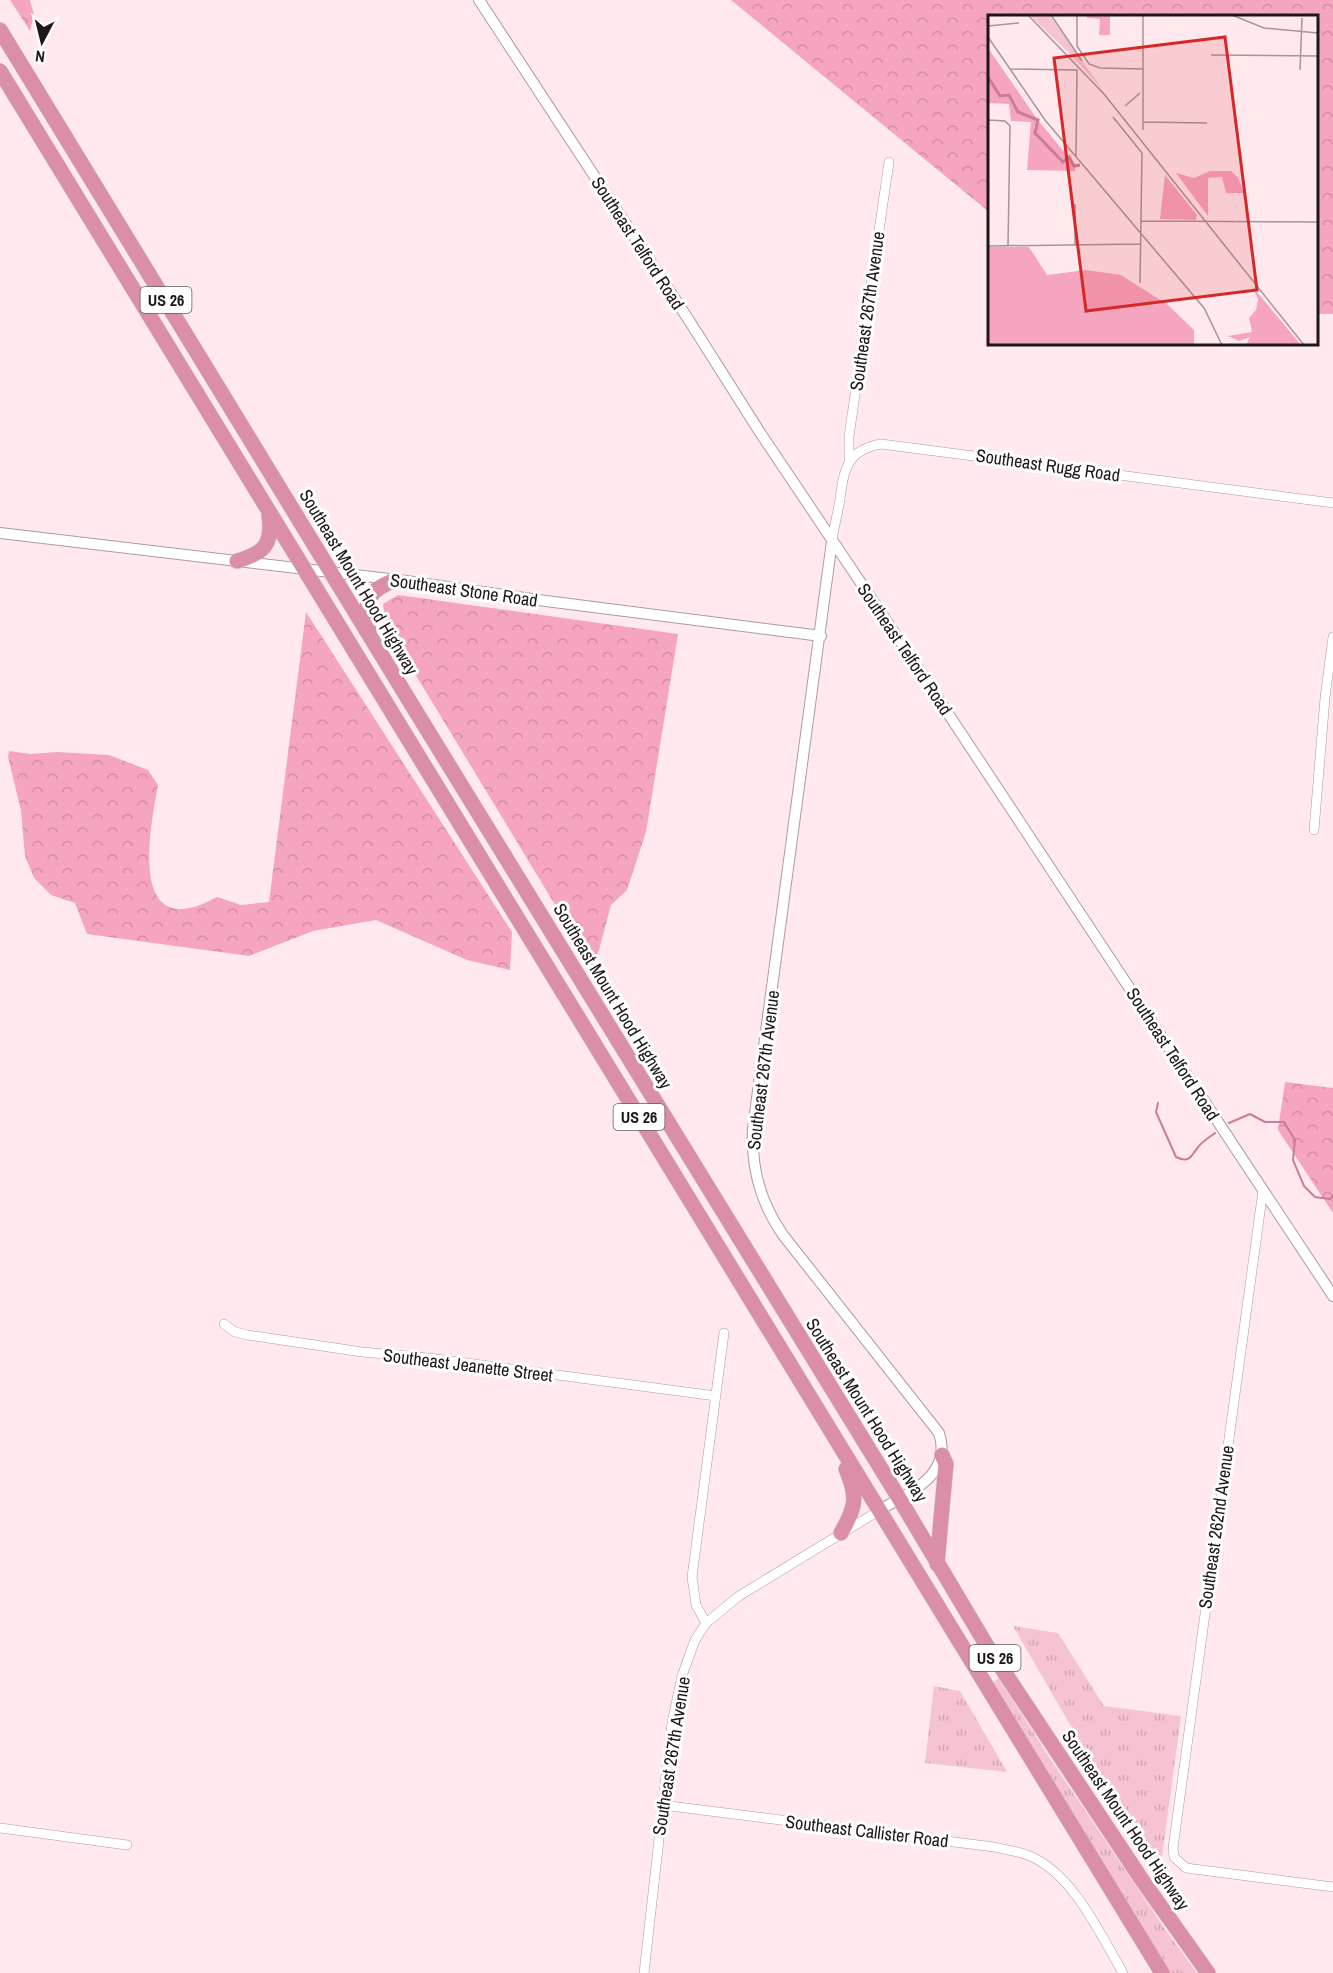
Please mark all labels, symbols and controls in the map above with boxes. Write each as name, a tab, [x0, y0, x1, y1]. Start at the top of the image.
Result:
north arrow	[12, 12, 72, 72]
inset map	[988, 15, 1318, 345]
text: N	[34, 45, 46, 68]
street label: Southeast Telford Road	[586, 172, 690, 314]
street label: Southeast 267th Avenue	[843, 230, 891, 392]
road number: US 26	[140, 287, 192, 313]
street label: Southeast Rugg Road	[974, 443, 1122, 487]
street label: Southeast Mount Hood Highway	[294, 484, 425, 680]
street label: Southeast Stone Road	[389, 567, 539, 613]
street label: Southeast Telford Road	[852, 578, 958, 720]
street label: Southeast Mount Hood Highway	[548, 898, 679, 1094]
street label: Southeast Telford Road	[1121, 983, 1225, 1125]
street label: Southeast 267th Avenue	[741, 989, 785, 1151]
road number: US 26	[614, 1104, 664, 1130]
street label: Southeast Mount Hood Highway	[800, 1313, 934, 1507]
street label: Southeast Jeanette Street	[382, 1342, 554, 1388]
street label: Southeast 262nd Avenue	[1192, 1444, 1240, 1610]
road number: US 26	[970, 1645, 1020, 1671]
street label: Southeast 267th Avenue	[646, 1675, 696, 1837]
street label: Southeast Mount Hood Highway	[1056, 1725, 1196, 1916]
street label: Southeast Callister Road	[784, 1809, 950, 1853]

